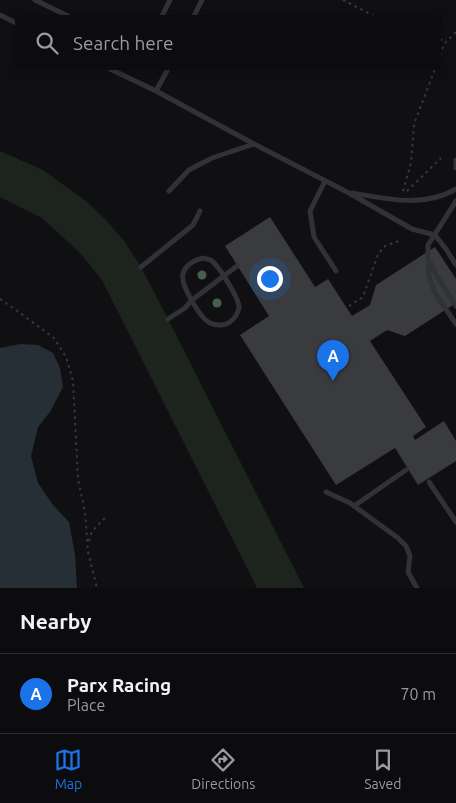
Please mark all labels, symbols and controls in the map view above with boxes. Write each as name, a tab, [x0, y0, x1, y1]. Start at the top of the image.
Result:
search box	[15, 15, 441, 70]
icon: search	[33, 29, 61, 57]
text: Search here	[73, 32, 173, 54]
your location	[257, 266, 283, 292]
pin: A	[317, 340, 349, 381]
text: Nearby	[20, 609, 91, 633]
text: Parx Racing	[67, 674, 171, 696]
text: A	[30, 685, 42, 703]
text: 70 m	[400, 685, 436, 703]
text: Place	[67, 696, 105, 714]
tab: Map	[54, 746, 82, 792]
tab: Directions	[191, 746, 255, 792]
tab: Saved	[364, 746, 402, 792]

